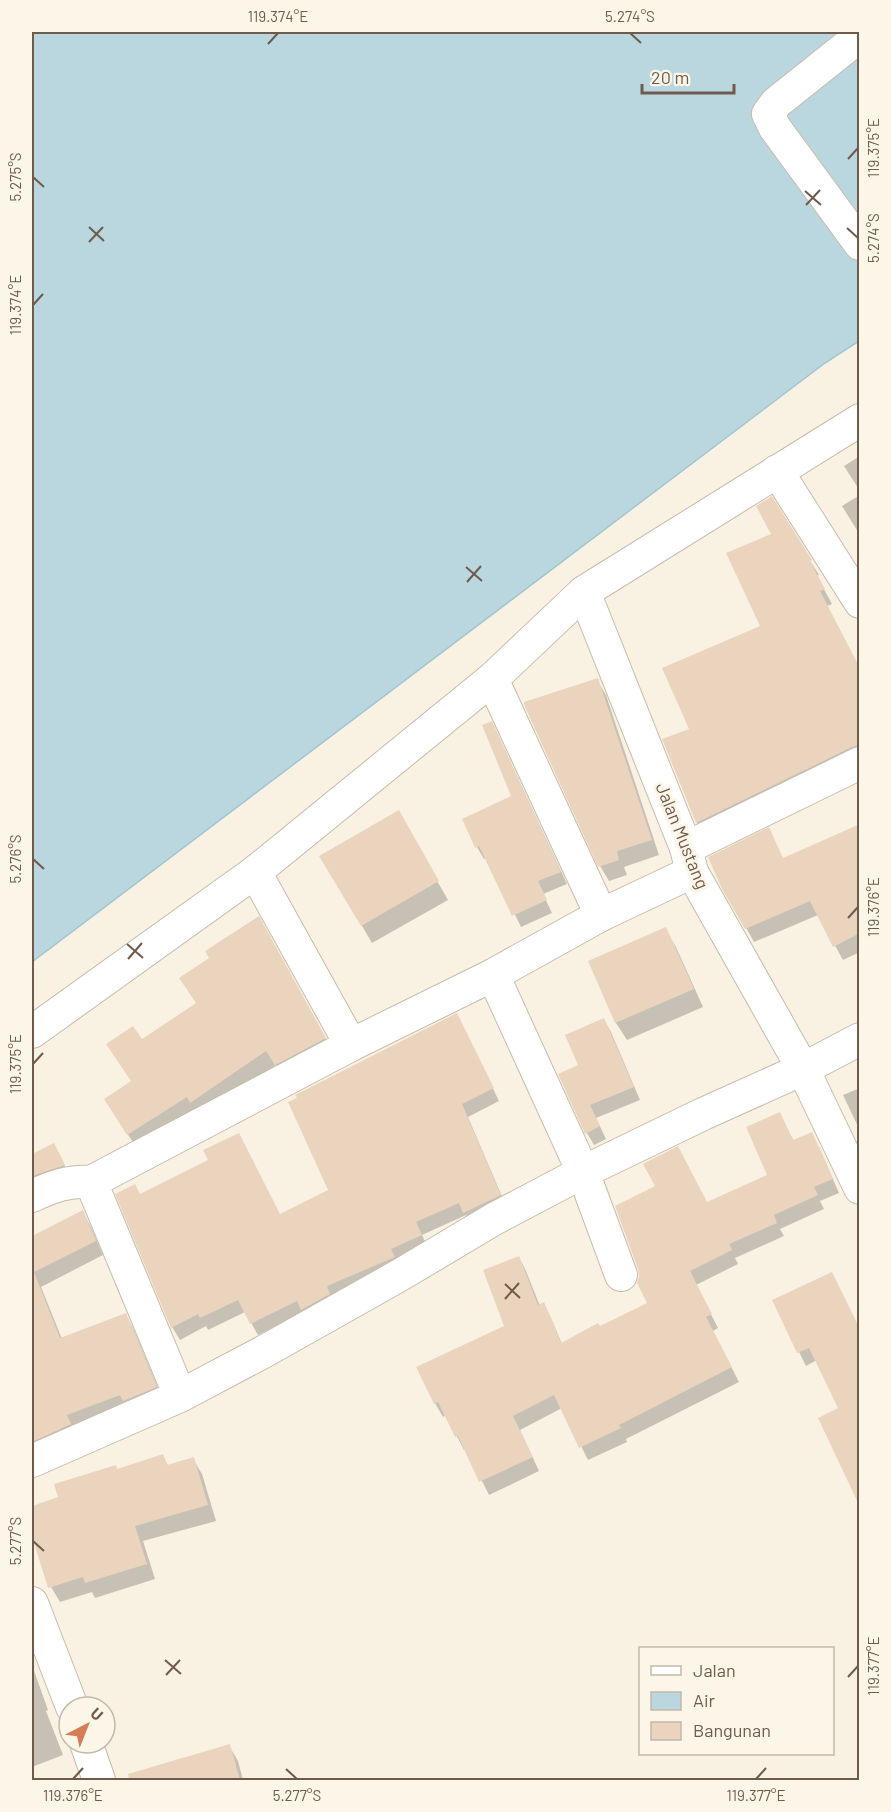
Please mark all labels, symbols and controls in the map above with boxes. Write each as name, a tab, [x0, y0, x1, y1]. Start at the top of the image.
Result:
text: 119.374°E	[248, 7, 308, 25]
text: 5.274°S	[605, 7, 655, 25]
scale bar	[642, 57, 734, 95]
text: 20 m	[651, 66, 689, 88]
text: 119.375°E	[864, 118, 882, 178]
text: 5.275°S	[6, 152, 24, 202]
text: 5.274°S	[864, 213, 882, 263]
text: 119.374°E	[6, 275, 24, 335]
street label: Jalan Mustang	[652, 779, 714, 892]
text: 5.276°S	[6, 834, 24, 884]
text: 119.376°E	[864, 877, 882, 937]
text: 119.375°E	[6, 1034, 24, 1094]
text: 5.277°S	[6, 1517, 24, 1565]
text: 119.377°E	[864, 1636, 882, 1696]
legend	[639, 1647, 834, 1755]
text: Jalan	[693, 1659, 736, 1681]
text: Air	[693, 1689, 716, 1711]
north arrow	[57, 1695, 117, 1755]
text: U	[87, 1703, 107, 1724]
text: Bangunan	[693, 1719, 771, 1741]
text: 119.376°E	[43, 1786, 103, 1804]
text: 5.277°S	[273, 1786, 321, 1804]
text: 119.377°E	[726, 1786, 786, 1804]

